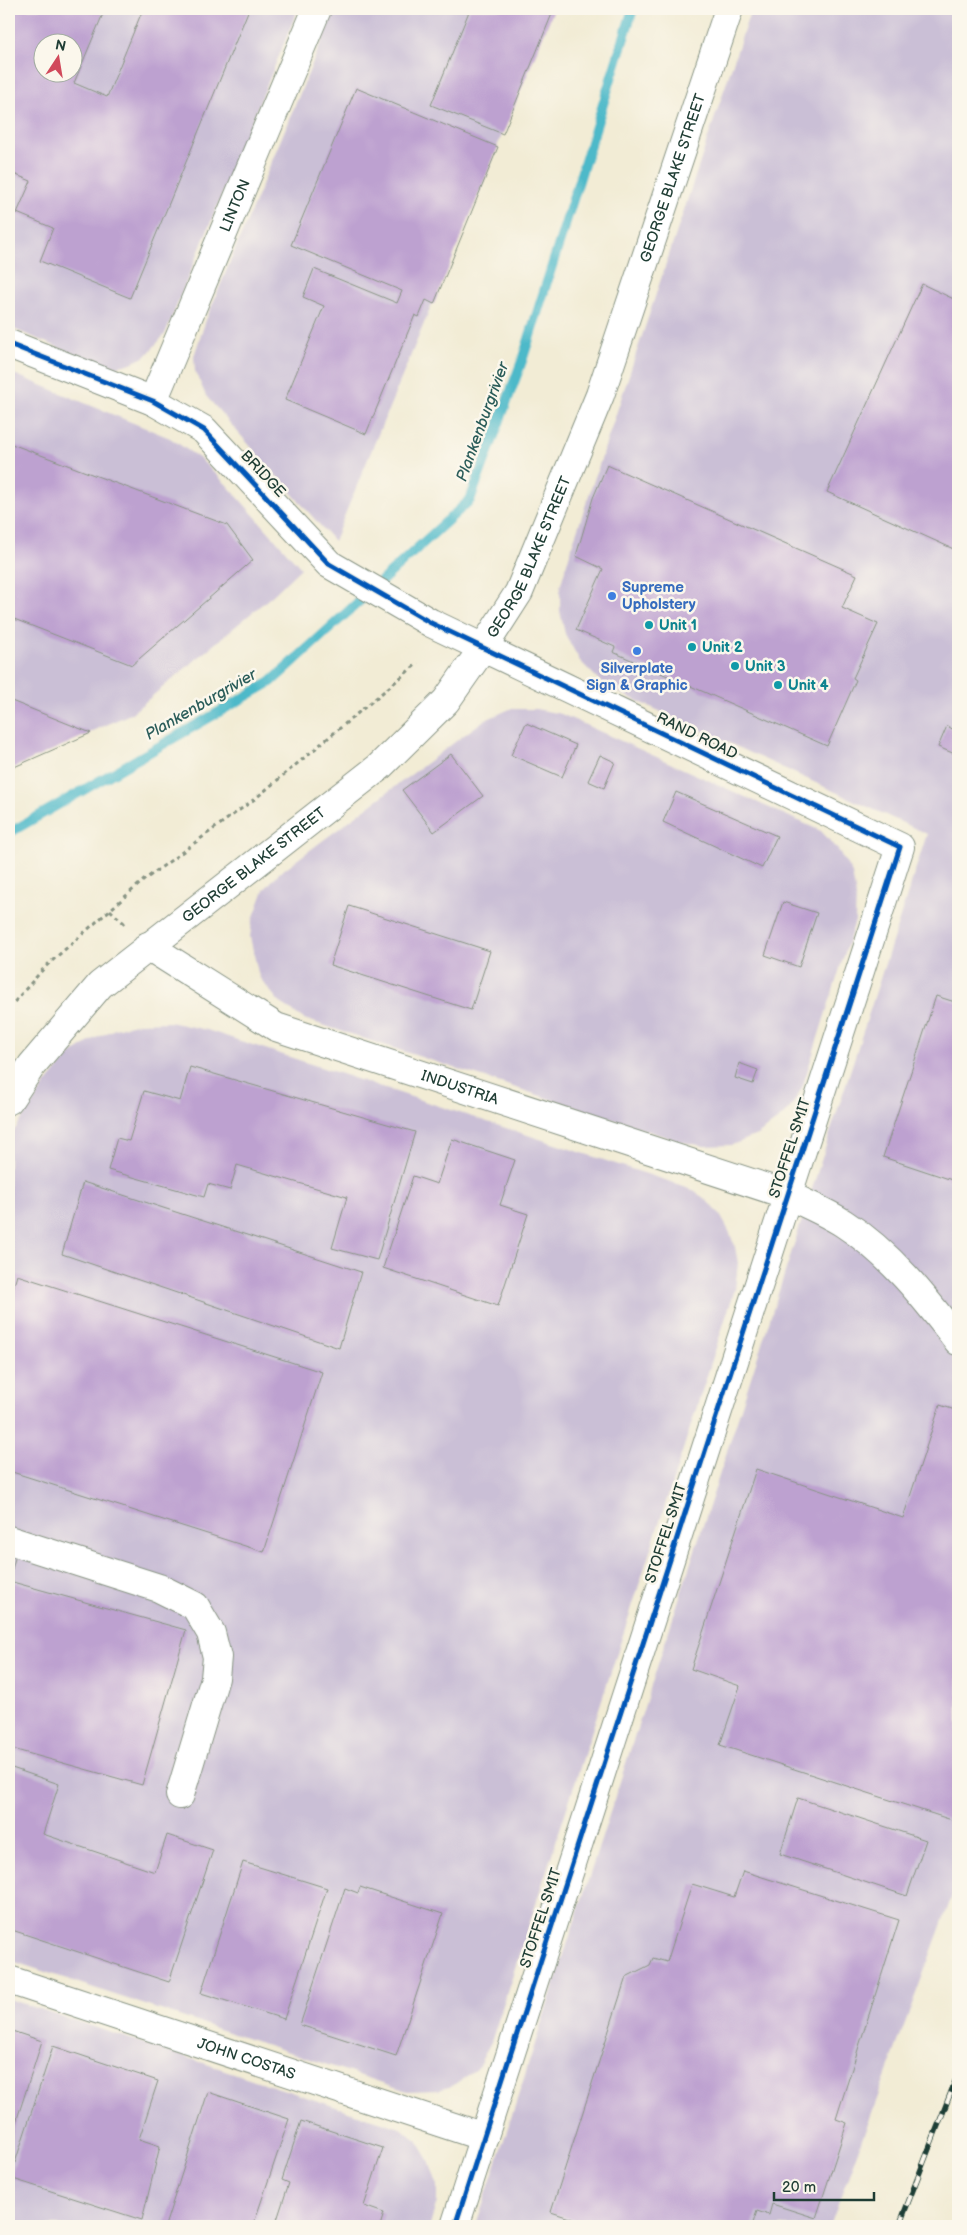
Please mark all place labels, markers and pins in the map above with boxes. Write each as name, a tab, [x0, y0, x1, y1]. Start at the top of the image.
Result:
place label: Supreme Upholstery	[622, 578, 696, 614]
marker: Supreme Upholstery	[606, 590, 618, 602]
place label: Unit 1	[659, 616, 697, 635]
marker: Unit 1	[643, 619, 655, 631]
place label: Unit 2	[702, 638, 743, 657]
marker: Unit 2	[686, 641, 698, 653]
marker: Silverplate Sign & Graphic	[631, 645, 643, 657]
place label: Unit 3	[745, 657, 786, 676]
place label: Silverplate Sign & Graphic	[586, 659, 688, 695]
marker: Unit 3	[729, 660, 741, 672]
place label: Unit 4	[788, 676, 829, 695]
marker: Unit 4	[772, 679, 784, 691]

